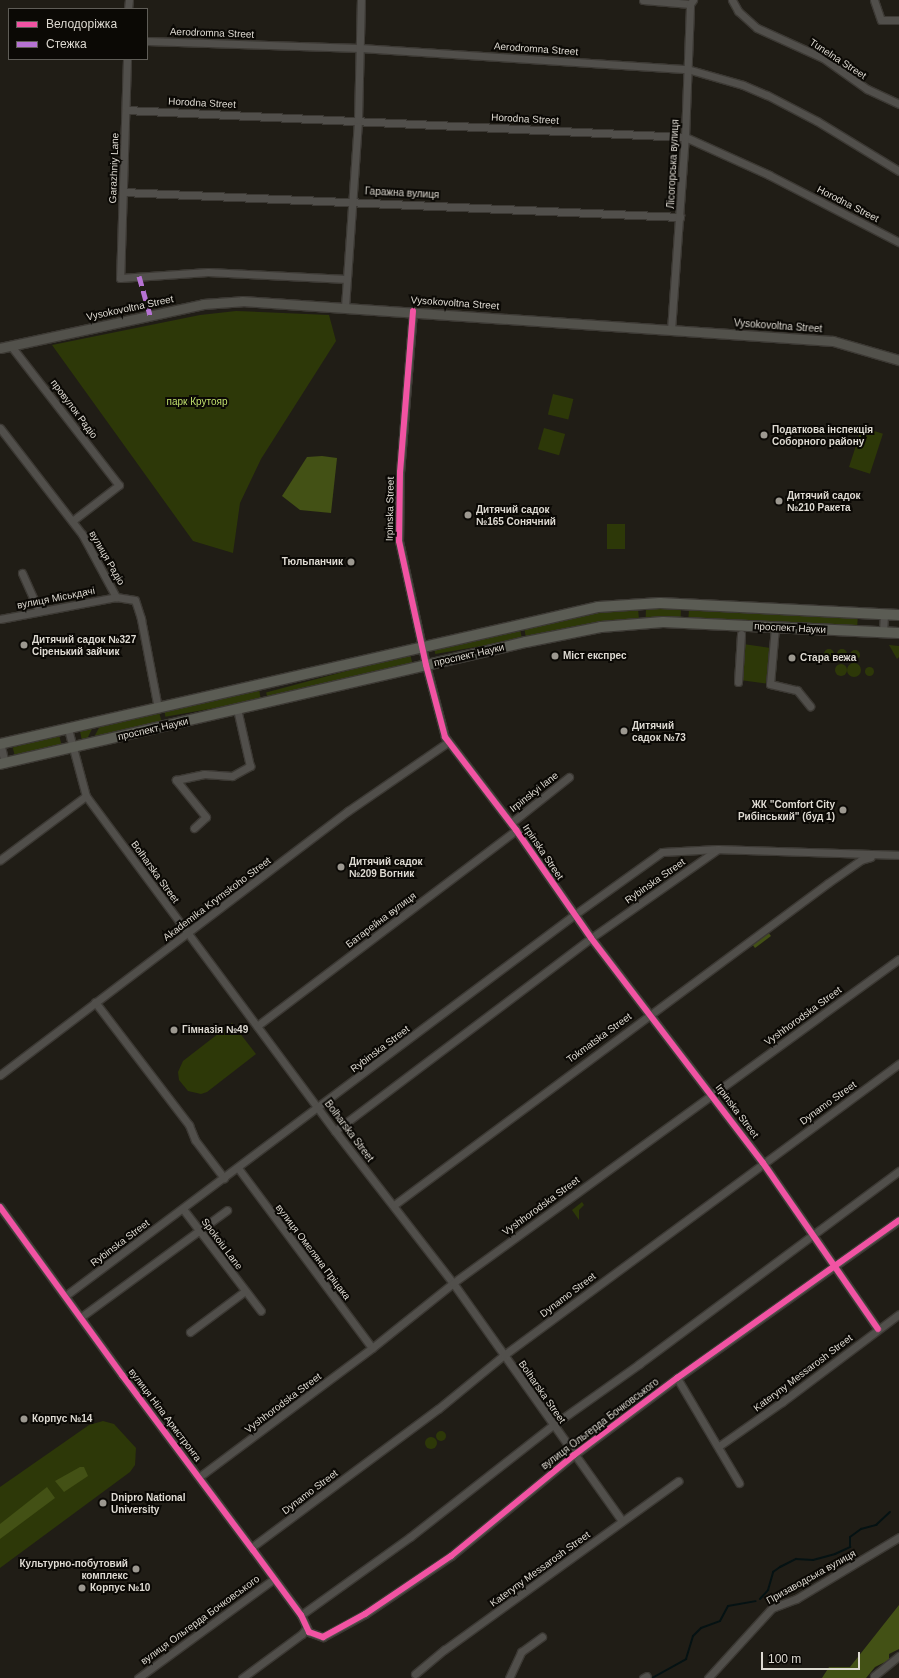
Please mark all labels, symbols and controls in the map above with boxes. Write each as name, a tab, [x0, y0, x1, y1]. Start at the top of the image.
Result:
legend	[8, 8, 148, 60]
text: Велодоріжка	[46, 17, 117, 31]
street label: Aerodromna Street	[170, 26, 254, 40]
street label: Tunelna Street	[807, 36, 869, 82]
text: Стежка	[46, 37, 87, 51]
street label: Aerodromna Street	[493, 40, 579, 58]
street label: Horodna Street	[168, 95, 236, 111]
street label: Horodna Street	[491, 111, 559, 127]
street label: Лісогорська вулиця	[665, 119, 681, 209]
street label: Garazhniy Lane	[107, 133, 121, 203]
street label: Horodna Street	[815, 183, 881, 225]
street label: Гаражна вулиця	[364, 185, 440, 201]
street label: Vysokovoltna Street	[85, 293, 175, 323]
street label: Vysokovoltna Street	[410, 294, 500, 312]
street label: Vysokovoltna Street	[733, 317, 823, 335]
street label: провулок Радіо	[48, 377, 100, 441]
park label: парк Крутояр	[167, 396, 227, 408]
place label: Податкова інспекція Соборного району	[772, 423, 873, 446]
marker: Податкова інспекція Соборного району	[759, 430, 769, 440]
street label: Irpinska Street	[383, 477, 397, 541]
place label: Дитячий садок №210 Ракета	[787, 489, 861, 512]
marker: Дитячий садок №210 Ракета	[774, 496, 784, 506]
place label: Дитячий садок №165 Сонячний	[476, 503, 556, 526]
marker: Дитячий садок №165 Сонячний	[463, 510, 473, 520]
street label: вулиця Радіо	[87, 529, 127, 587]
place label: Тюльпанчик	[282, 556, 343, 568]
marker: Тюльпанчик	[346, 557, 356, 567]
street label: вулиця Міськдачі	[16, 585, 96, 611]
street label: проспект Науки	[754, 620, 826, 636]
place label: Дитячий садок №327 Сіренький зайчик	[32, 633, 136, 656]
marker: Дитячий садок №327 Сіренький зайчик	[19, 640, 29, 650]
street label: проспект Науки	[433, 641, 505, 669]
place label: Міст експрес	[563, 650, 626, 662]
marker: Міст експрес	[550, 651, 560, 661]
place label: Стара вежа	[800, 652, 856, 664]
marker: Стара вежа	[787, 653, 797, 663]
street label: проспект Науки	[117, 715, 189, 743]
place label: Дитячий садок №73	[632, 719, 686, 742]
marker: Дитячий садок №73	[619, 726, 629, 736]
street label: Irpinskyi lane	[507, 769, 561, 815]
place label: ЖК "Comfort City Рибінський" (буд 1)	[738, 798, 835, 822]
marker: ЖК "Comfort City Рибінський" (буд 1)	[838, 805, 848, 815]
street label: Irpinska Street	[520, 822, 566, 882]
street label: Bolharska Street	[128, 839, 182, 905]
street label: Akademika Krymskoho Street	[161, 855, 273, 943]
place label: Дитячий садок №209 Вогник	[349, 855, 423, 878]
street label: Rybinska Street	[623, 856, 687, 906]
marker: Дитячий садок №209 Вогник	[336, 862, 346, 872]
street label: Батарейна вулиця	[343, 890, 419, 950]
street label: Vyshhorodska Street	[762, 984, 844, 1048]
street label: Tokmatska Street	[564, 1010, 634, 1066]
street label: Rybinska Street	[348, 1023, 412, 1075]
place label: Гімназія №49	[182, 1024, 248, 1036]
marker: Гімназія №49	[169, 1025, 179, 1035]
street label: Dynamo Street	[797, 1079, 859, 1127]
street label: Irpinska Street	[713, 1082, 761, 1140]
street label: Bolharska Street	[322, 1098, 376, 1164]
street label: Vyshhorodska Street	[500, 1174, 582, 1238]
street label: вулиця Омеляна Пріцака	[273, 1202, 353, 1302]
street label: Spokoiu Lane	[199, 1216, 245, 1272]
street label: Rybinska Street	[88, 1217, 152, 1269]
street label: Dynamo Street	[538, 1270, 598, 1320]
street label: Kateryny Messarosh Street	[751, 1332, 855, 1414]
street label: Bolharska Street	[516, 1358, 568, 1426]
street label: вулиця Ніла Армстронга	[126, 1366, 204, 1464]
street label: Vyshhorodska Street	[242, 1370, 324, 1436]
street label: вулиця Ольгерда Бочковського	[539, 1376, 661, 1472]
place label: Корпус №14	[32, 1413, 92, 1425]
marker: Корпус №14	[19, 1414, 29, 1424]
street label: Dynamo Street	[280, 1467, 340, 1517]
place label: Dnipro National University	[111, 1491, 185, 1514]
marker: Dnipro National University	[98, 1498, 108, 1508]
street label: Kateryny Messarosh Street	[488, 1529, 592, 1609]
street label: Призаводська вулиця	[764, 1547, 858, 1607]
place label: Культурно-побутовий комплекс	[19, 1557, 128, 1580]
marker: Культурно-побутовий комплекс	[131, 1564, 141, 1574]
street label: вулиця Ольгерда Бочковського	[138, 1573, 262, 1667]
place label: Корпус №10	[90, 1582, 150, 1594]
marker: Корпус №10	[77, 1583, 87, 1593]
scale bar	[763, 1644, 862, 1670]
text: 100 m	[768, 1652, 801, 1666]

